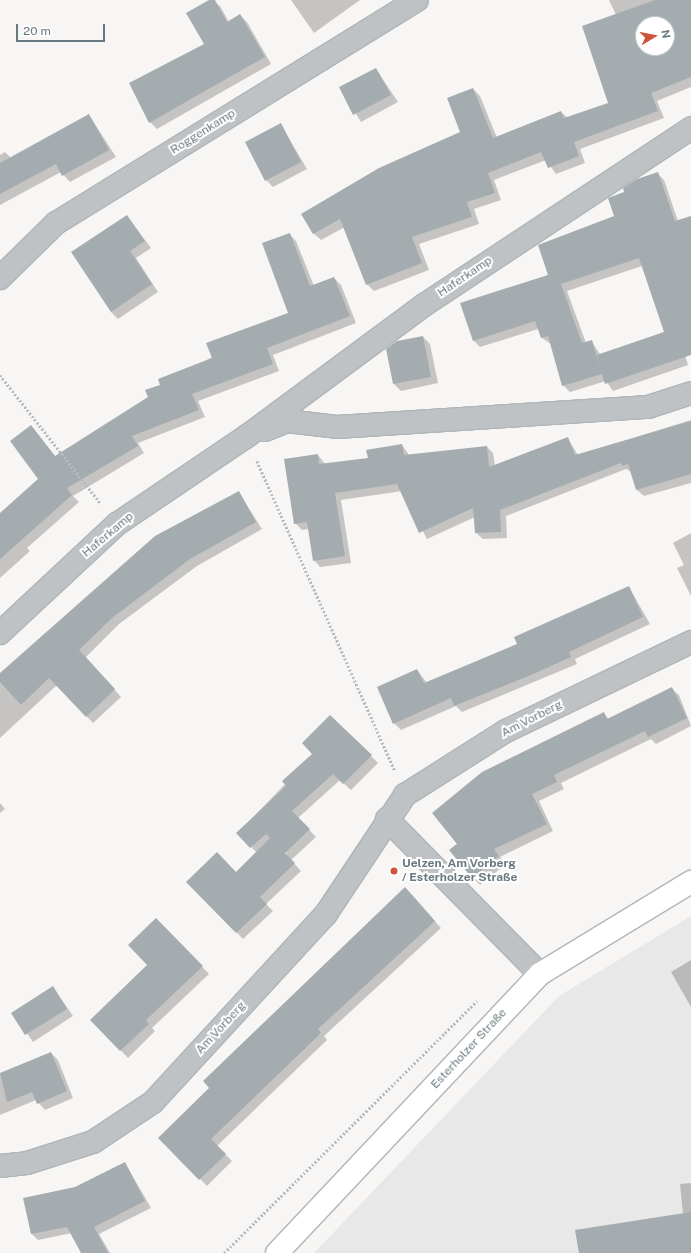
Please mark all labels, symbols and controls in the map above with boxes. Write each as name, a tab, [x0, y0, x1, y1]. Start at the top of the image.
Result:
scale bar	[18, 16, 107, 42]
north arrow	[635, 16, 675, 56]
text: 20 m	[23, 24, 51, 38]
text: N	[659, 29, 672, 39]
street label: Roggenkamp	[168, 106, 238, 158]
street label: Haferkamp	[435, 254, 495, 300]
street label: Haferkamp	[79, 509, 137, 561]
street label: Am Vorberg	[499, 697, 565, 741]
place label: Uelzen, Am Vorberg / Esterholzer Straße	[402, 857, 517, 885]
marker: Uelzen, Am Vorberg / Esterholzer Straße	[389, 866, 399, 876]
street label: Am Vorberg	[193, 999, 249, 1057]
street label: Esterholzer Straße	[428, 1006, 510, 1092]

